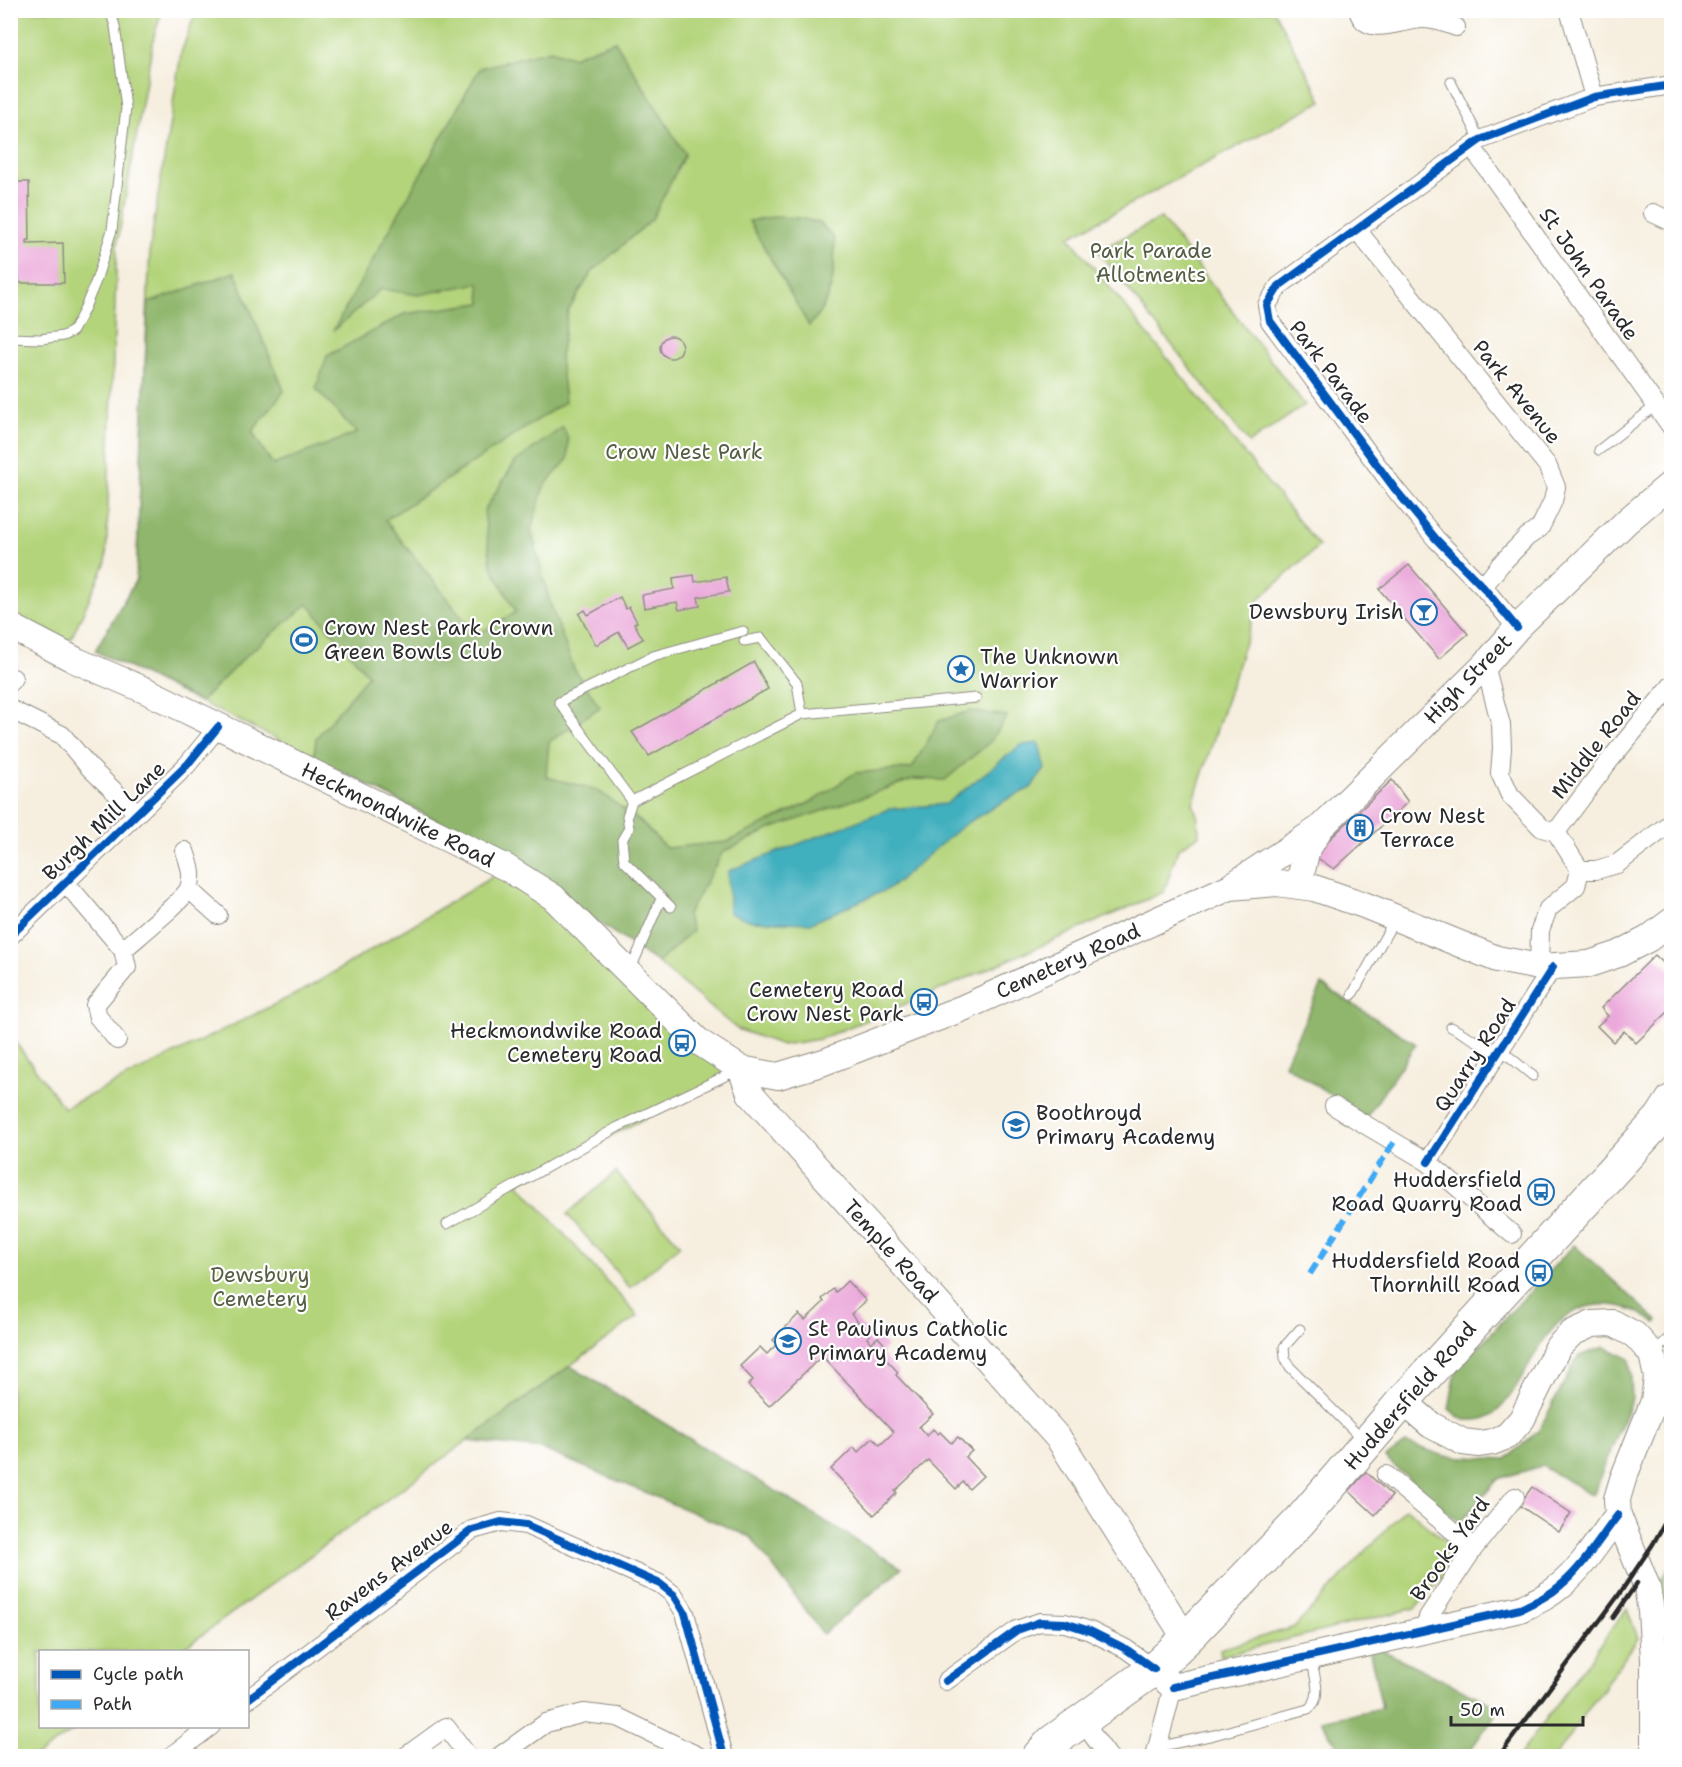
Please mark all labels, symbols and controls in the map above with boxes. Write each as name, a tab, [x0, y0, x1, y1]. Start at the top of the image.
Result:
street label: St John Parade	[1533, 202, 1645, 346]
park label: Park Parade Allotments	[1090, 237, 1212, 289]
street label: Park Parade	[1283, 315, 1379, 429]
street label: Park Avenue	[1466, 334, 1568, 450]
park label: Crow Nest Park	[605, 438, 763, 466]
bar icon: Dewsbury Irish	[1409, 597, 1439, 627]
place label: Dewsbury Irish	[1249, 598, 1404, 626]
place label: Crow Nest Park Crown Green Bowls Club	[324, 614, 553, 666]
sports icon: Crow Nest Park Crown Green Bowls Club	[289, 625, 319, 655]
street label: High Street	[1418, 628, 1518, 730]
place label: The Unknown Warrior	[980, 643, 1119, 695]
place icon: The Unknown Warrior	[946, 654, 976, 684]
street label: Middle Road	[1545, 685, 1647, 805]
street label: Burgh Mill Lane	[36, 755, 172, 887]
street label: Heckmondwike Road	[297, 756, 499, 874]
place label: Crow Nest Terrace	[1380, 802, 1485, 854]
building icon: Crow Nest Terrace	[1345, 813, 1375, 843]
street label: Cemetery Road	[991, 917, 1145, 1005]
place label: Cemetery Road Crow Nest Park	[746, 976, 904, 1028]
bus stop icon: Cemetery Road Crow Nest Park	[909, 987, 939, 1017]
street label: Quarry Road	[1428, 993, 1522, 1117]
place label: Heckmondwike Road Cemetery Road	[450, 1017, 662, 1069]
bus stop icon: Heckmondwike Road Cemetery Road	[667, 1028, 697, 1058]
place label: Boothroyd Primary Academy	[1036, 1099, 1215, 1151]
school or university icon: Boothroyd Primary Academy	[1001, 1110, 1031, 1140]
place label: Huddersfield Road Quarry Road	[1332, 1166, 1522, 1218]
bus stop icon: Huddersfield Road Quarry Road	[1526, 1177, 1556, 1207]
street label: Temple Road	[837, 1193, 945, 1309]
place label: Huddersfield Road Thornhill Road	[1331, 1247, 1520, 1299]
bus stop icon: Huddersfield Road Thornhill Road	[1524, 1258, 1554, 1288]
park label: Dewsbury Cemetery	[211, 1261, 310, 1313]
place label: St Paulinus Catholic Primary Academy	[808, 1315, 1008, 1367]
street label: Huddersfield Road	[1337, 1316, 1483, 1476]
school or university icon: St Paulinus Catholic Primary Academy	[773, 1326, 803, 1356]
street label: Brooks Yard	[1404, 1491, 1496, 1607]
street label: Ravens Avenue	[319, 1513, 459, 1627]
legend	[39, 1650, 249, 1728]
text: Cycle path	[93, 1662, 184, 1686]
scale bar	[1451, 1689, 1583, 1727]
text: Path	[93, 1692, 132, 1716]
text: 50 m	[1460, 1698, 1505, 1722]

